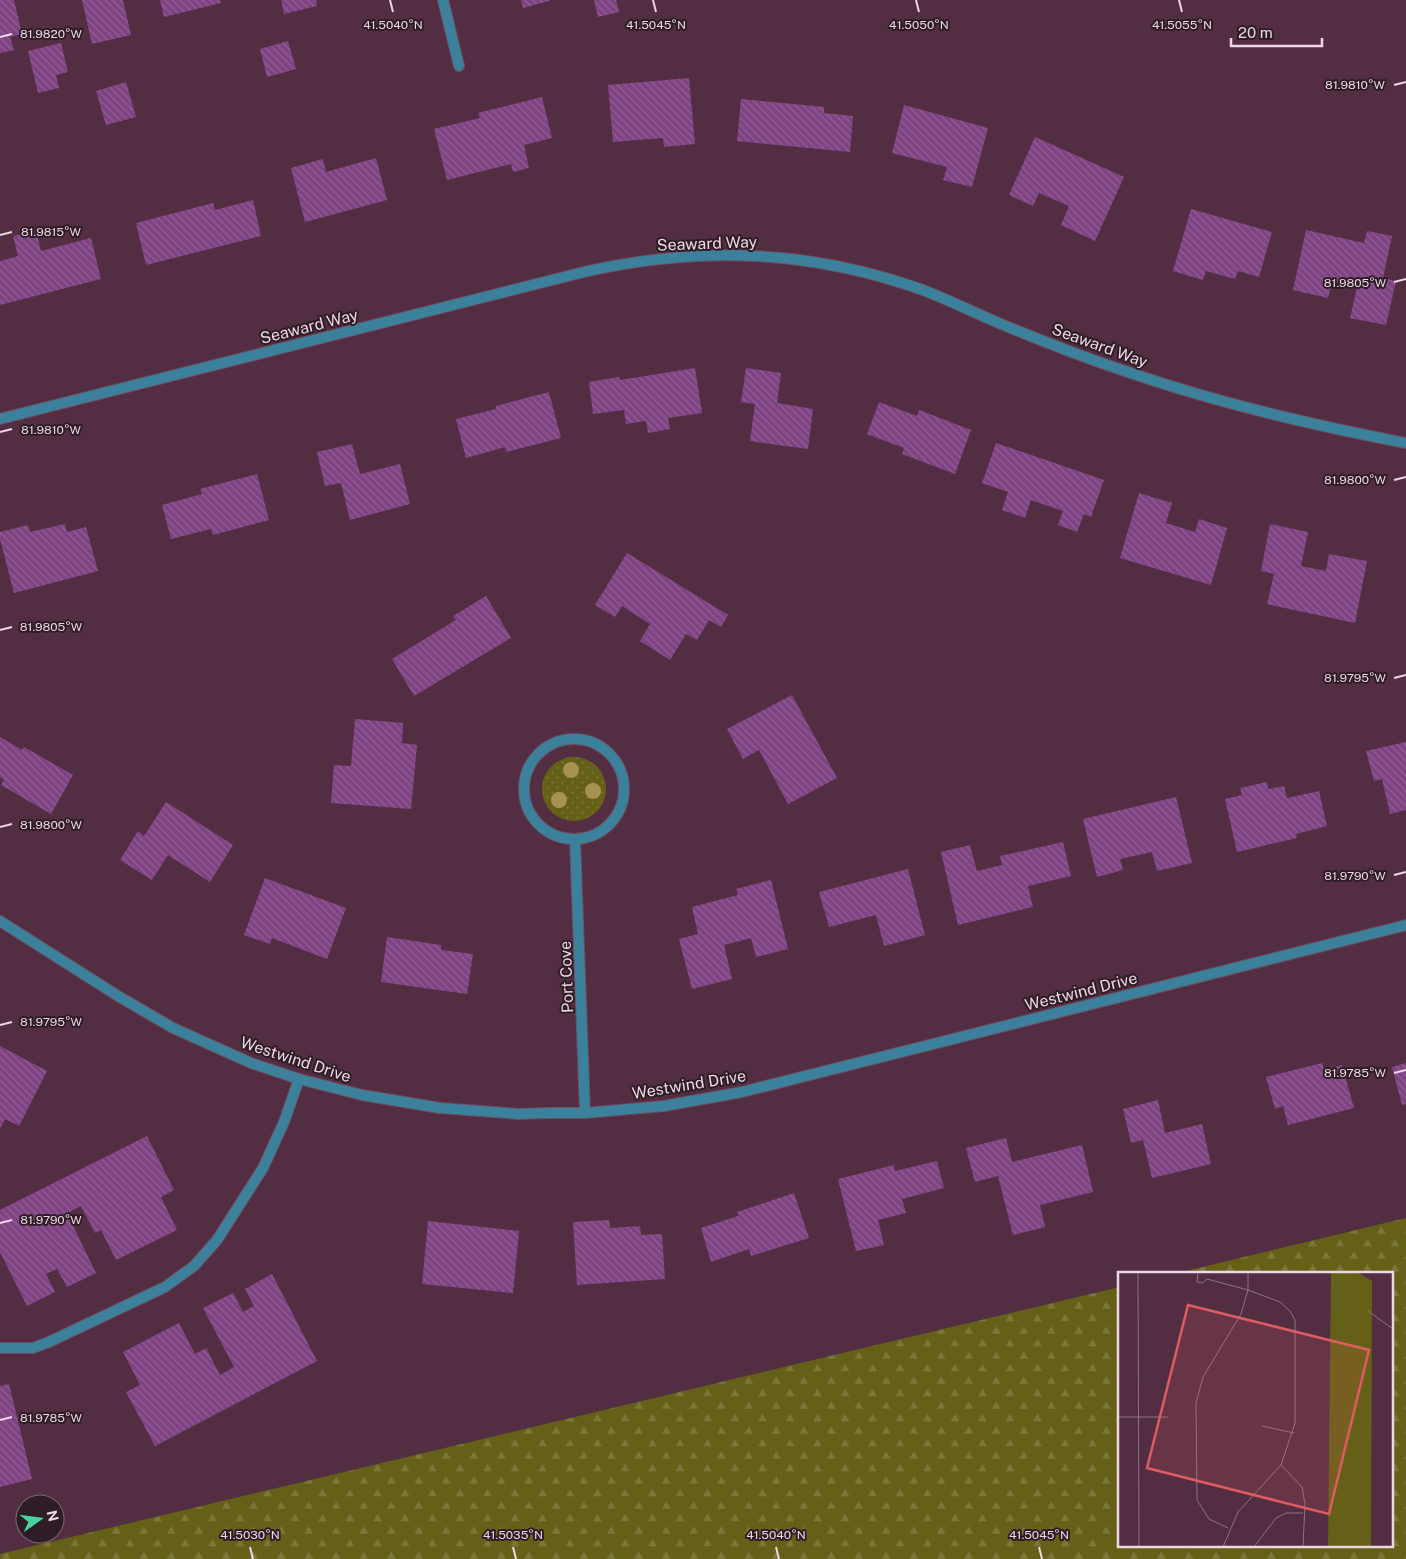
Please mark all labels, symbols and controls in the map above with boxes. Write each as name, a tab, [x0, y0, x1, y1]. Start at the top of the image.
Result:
scale bar	[1231, 15, 1322, 47]
text: 41.5040°N	[363, 18, 423, 32]
text: 41.5045°N	[626, 18, 686, 32]
text: 41.5050°N	[889, 18, 949, 32]
text: 41.5055°N	[1152, 18, 1212, 32]
text: 20 m	[1238, 24, 1273, 41]
text: 81.9820°W	[20, 27, 83, 41]
text: 81.9810°W	[1325, 78, 1385, 92]
text: 81.9815°W	[21, 225, 82, 239]
street label: Seaward Way	[657, 232, 758, 255]
text: 81.9805°W	[1324, 276, 1387, 290]
street label: Seaward Way	[258, 305, 360, 348]
street label: Seaward Way	[1049, 319, 1151, 372]
text: 81.9810°W	[21, 423, 81, 437]
text: 81.9800°W	[1324, 473, 1387, 487]
text: 81.9805°W	[20, 620, 83, 634]
text: 81.9795°W	[1324, 671, 1386, 685]
text: 81.9800°W	[20, 818, 83, 832]
text: 81.9790°W	[1324, 869, 1386, 883]
street label: Port Cove	[556, 941, 577, 1013]
street label: Westwind Drive	[1023, 968, 1139, 1015]
text: 81.9795°W	[20, 1015, 82, 1029]
street label: Westwind Drive	[238, 1033, 354, 1086]
street label: Westwind Drive	[631, 1066, 747, 1103]
text: 81.9785°W	[1324, 1066, 1387, 1080]
text: 81.9790°W	[20, 1213, 82, 1227]
inset map	[1118, 1272, 1394, 1546]
text: 81.9785°W	[20, 1411, 83, 1425]
north arrow	[15, 1494, 65, 1544]
text: N	[44, 1509, 62, 1523]
text: 41.5030°N	[220, 1528, 280, 1542]
text: 41.5035°N	[483, 1528, 543, 1542]
text: 41.5040°N	[746, 1528, 806, 1542]
text: 41.5045°N	[1009, 1528, 1069, 1542]

